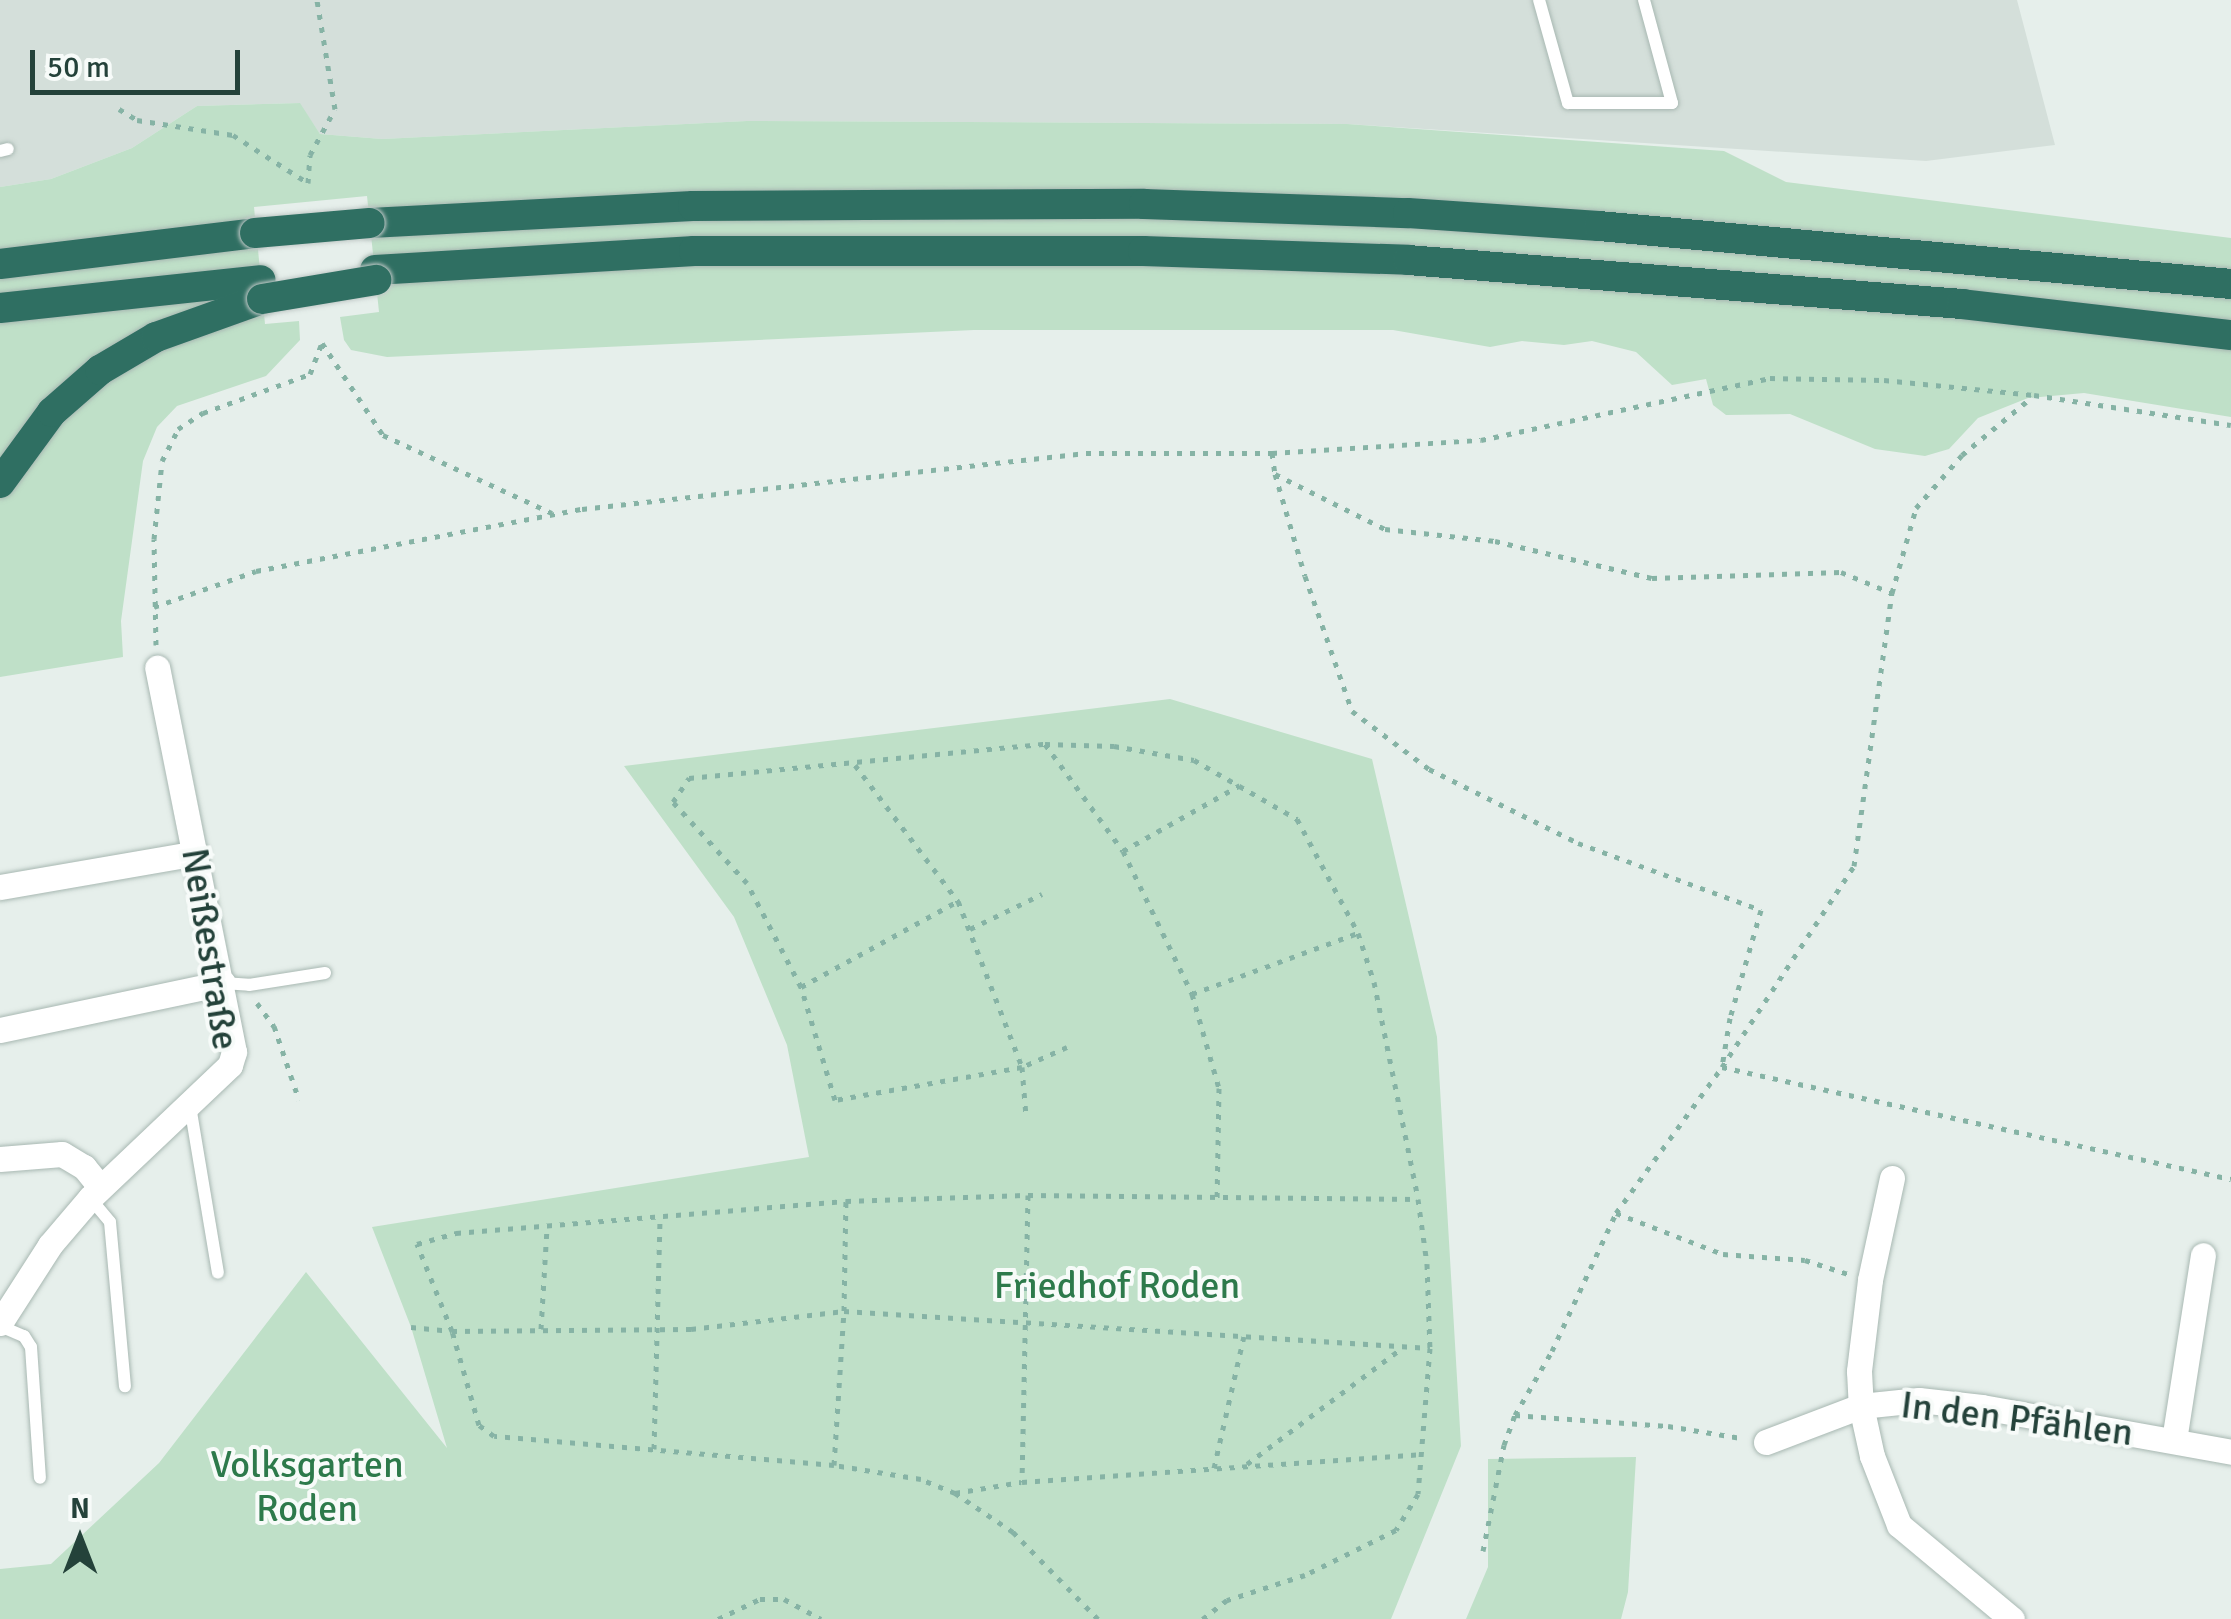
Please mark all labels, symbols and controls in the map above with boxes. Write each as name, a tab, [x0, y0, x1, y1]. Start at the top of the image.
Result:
scale bar	[35, 30, 245, 92]
text: 50 m	[47, 49, 110, 86]
street label: Neißestraße	[172, 845, 248, 1053]
park label: Friedhof Roden	[994, 1263, 1240, 1309]
street label: In den Pfählen	[1898, 1382, 2136, 1456]
park label: Volksgarten Roden	[210, 1442, 404, 1532]
north arrow	[30, 1489, 130, 1589]
text: N	[70, 1492, 90, 1526]

